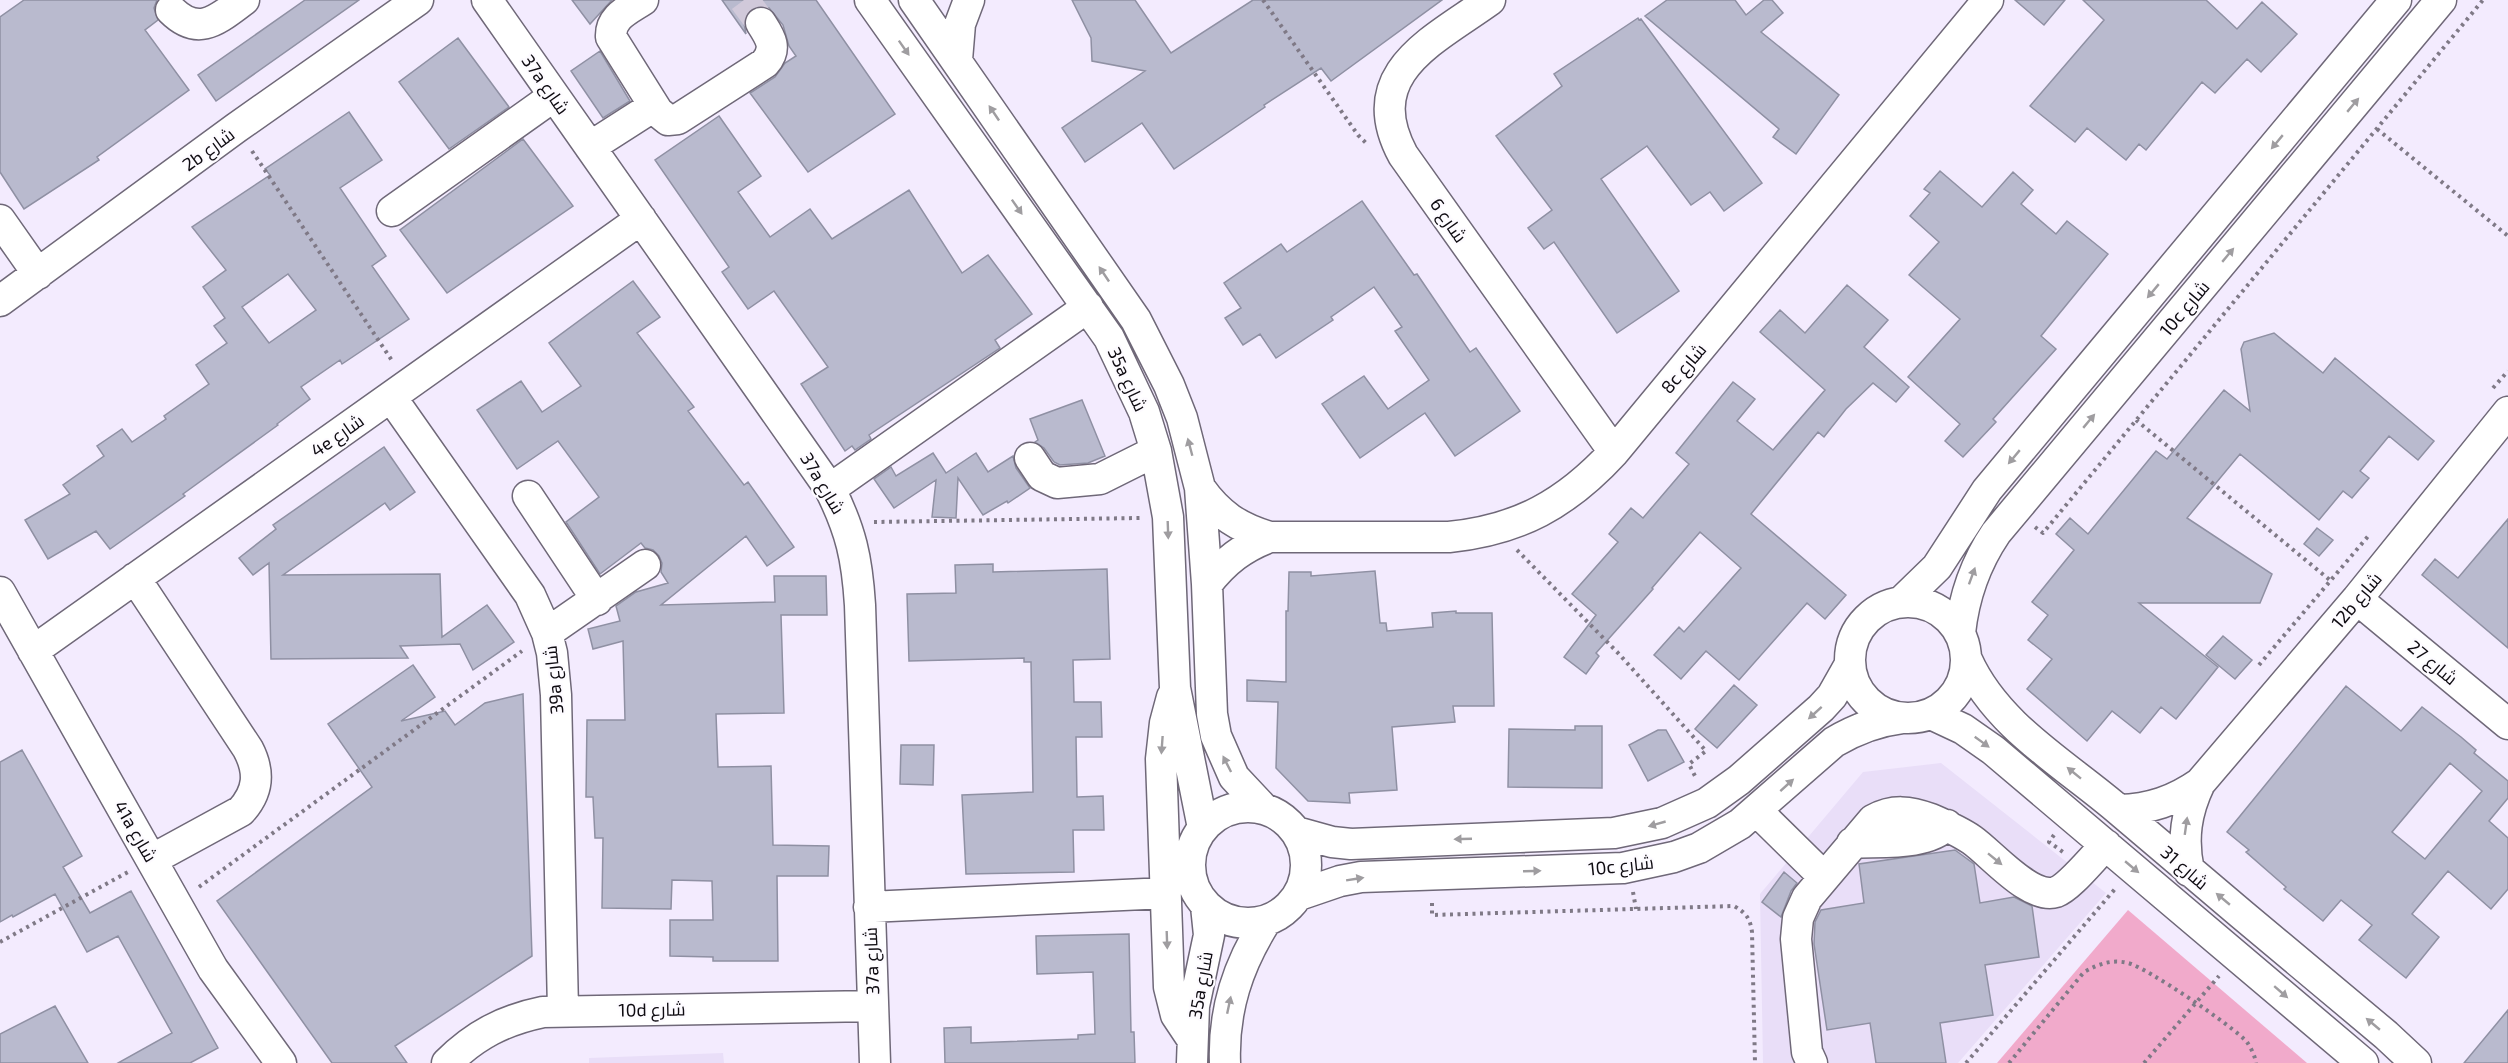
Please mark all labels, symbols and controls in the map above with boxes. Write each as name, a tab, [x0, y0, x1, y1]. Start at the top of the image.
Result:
one-way arrow	[898, 39, 910, 55]
street label: 37a شارع	[516, 50, 575, 119]
one-way arrow	[2346, 98, 2358, 113]
one-way arrow	[988, 106, 1000, 122]
street label: 2b شارع	[178, 123, 240, 177]
one-way arrow	[2271, 134, 2284, 150]
street label: شارع 6	[1424, 194, 1472, 248]
one-way arrow	[1011, 198, 1023, 214]
one-way arrow	[2221, 247, 2234, 263]
one-way arrow	[1099, 266, 1110, 282]
street label: 10c شارع	[2154, 276, 2215, 342]
one-way arrow	[2146, 283, 2159, 299]
street label: 8c شارع	[1656, 338, 1712, 399]
street label: 35a شارع	[1102, 343, 1152, 416]
street label: 4e شارع	[306, 409, 369, 463]
one-way arrow	[2082, 414, 2095, 429]
one-way arrow	[1185, 438, 1194, 456]
street label: 37a شارع	[794, 448, 850, 519]
one-way arrow	[2008, 449, 2021, 465]
one-way arrow	[1164, 520, 1173, 539]
one-way arrow	[1968, 567, 1978, 585]
street label: 12b شارع	[2326, 567, 2387, 634]
street label: شارع 27	[2402, 635, 2462, 691]
street label: 39a شارع	[538, 644, 570, 715]
one-way arrow	[1808, 706, 1823, 719]
one-way arrow	[1157, 736, 1167, 755]
one-way arrow	[1973, 736, 1989, 748]
one-way arrow	[1223, 756, 1232, 773]
one-way arrow	[2066, 767, 2082, 780]
one-way arrow	[1779, 779, 1794, 792]
street label: 41a شارع	[108, 796, 162, 867]
one-way arrow	[2182, 816, 2191, 835]
one-way arrow	[1648, 820, 1666, 829]
one-way arrow	[1453, 835, 1472, 844]
street label: شارع 31	[2155, 840, 2213, 895]
street label: 10c شارع	[1587, 851, 1655, 881]
one-way arrow	[1987, 852, 2002, 864]
one-way arrow	[2124, 860, 2140, 873]
one-way arrow	[1522, 867, 1541, 876]
one-way arrow	[1345, 874, 1364, 883]
one-way arrow	[2216, 893, 2231, 906]
street label: 37a شارع	[859, 927, 885, 995]
one-way arrow	[1163, 930, 1172, 949]
street label: 35a شارع	[1183, 949, 1219, 1021]
one-way arrow	[2273, 986, 2289, 999]
one-way arrow	[1225, 996, 1235, 1014]
street label: 10d شارع	[618, 997, 686, 1023]
one-way arrow	[2365, 1018, 2380, 1031]

